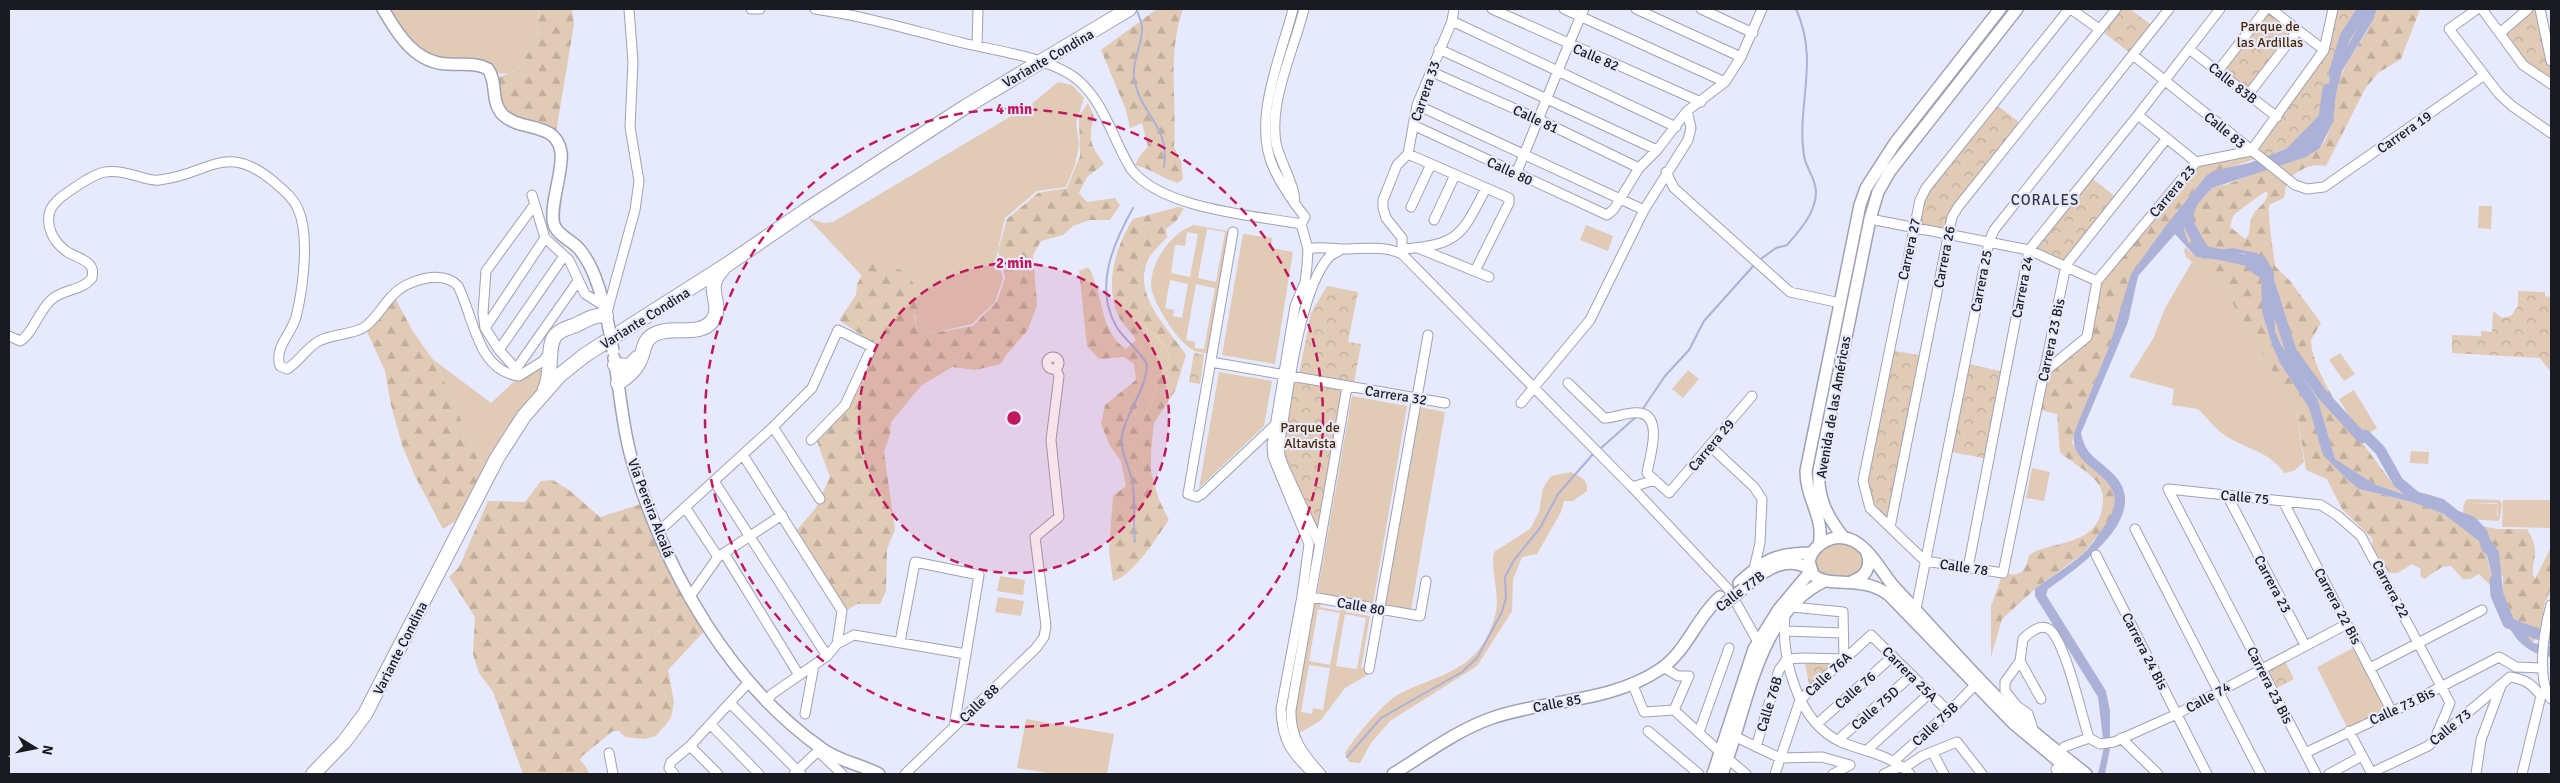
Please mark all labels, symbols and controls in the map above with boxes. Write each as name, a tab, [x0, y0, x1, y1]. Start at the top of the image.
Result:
park label: Parque de las Ardillas	[2237, 18, 2303, 51]
street label: Variante Condina	[1000, 25, 1097, 91]
street label: Calle 82	[1570, 40, 1621, 75]
street label: Carrera 33	[1407, 59, 1444, 124]
street label: Calle 83B	[2205, 59, 2260, 108]
text: 4 min	[996, 100, 1032, 118]
street label: Calle 81	[1510, 101, 1561, 137]
street label: Carrera 19	[2374, 107, 2435, 157]
street label: Calle 83	[2200, 108, 2249, 152]
street label: Calle 80	[1484, 153, 1535, 189]
street label: Carrera 23	[2146, 162, 2199, 221]
district label: CORALES	[2011, 191, 2079, 209]
street label: Carrera 27	[1895, 217, 1924, 282]
street label: Carrera 26	[1930, 225, 1959, 290]
street label: Carrera 25	[1967, 249, 1996, 314]
text: 2 min	[996, 254, 1032, 272]
street label: Carrera 24	[2008, 254, 2037, 320]
street label: Variante Condina	[597, 284, 693, 353]
street label: Carrera 23 Bis	[2034, 297, 2069, 383]
street label: Avenida de las Américas	[1813, 335, 1854, 480]
street label: Carrera 32	[1364, 382, 1428, 409]
centre of rings	[1005, 409, 1023, 427]
street label: Carrera 29	[1685, 416, 1738, 475]
park label: Parque de Altavista	[1280, 419, 1340, 452]
street label: Vía Pereira Alcalá	[624, 456, 677, 560]
street label: Calle 75	[2220, 487, 2270, 508]
street label: Carrera 23	[2250, 552, 2295, 616]
street label: Calle 78	[1939, 556, 1989, 579]
street label: Carrera 22	[2368, 557, 2413, 621]
street label: Carrera 22 Bis	[2310, 565, 2365, 647]
street label: Calle 77B	[1712, 567, 1768, 615]
street label: Calle 80	[1336, 594, 1386, 619]
street label: Variante Condina	[370, 599, 431, 698]
street label: Carrera 24 Bis	[2118, 610, 2171, 693]
street label: Carrera 25A	[1878, 643, 1941, 706]
street label: Carrera 23 Bis	[2243, 644, 2296, 727]
street label: Calle 76A	[1801, 648, 1855, 700]
street label: Calle 76	[1831, 668, 1879, 712]
street label: Calle 76B	[1753, 674, 1786, 734]
street label: Calle 74	[2183, 678, 2234, 717]
street label: Calle 88	[956, 680, 1003, 726]
street label: Calle 75D	[1848, 683, 1903, 734]
street label: Calle 73 Bis	[2367, 684, 2438, 729]
street label: Calle 85	[1532, 691, 1583, 716]
street label: Calle 75B	[1909, 699, 1962, 750]
street label: Calle 73	[2426, 705, 2475, 749]
north arrow	[10, 723, 60, 773]
text: N	[38, 744, 57, 756]

